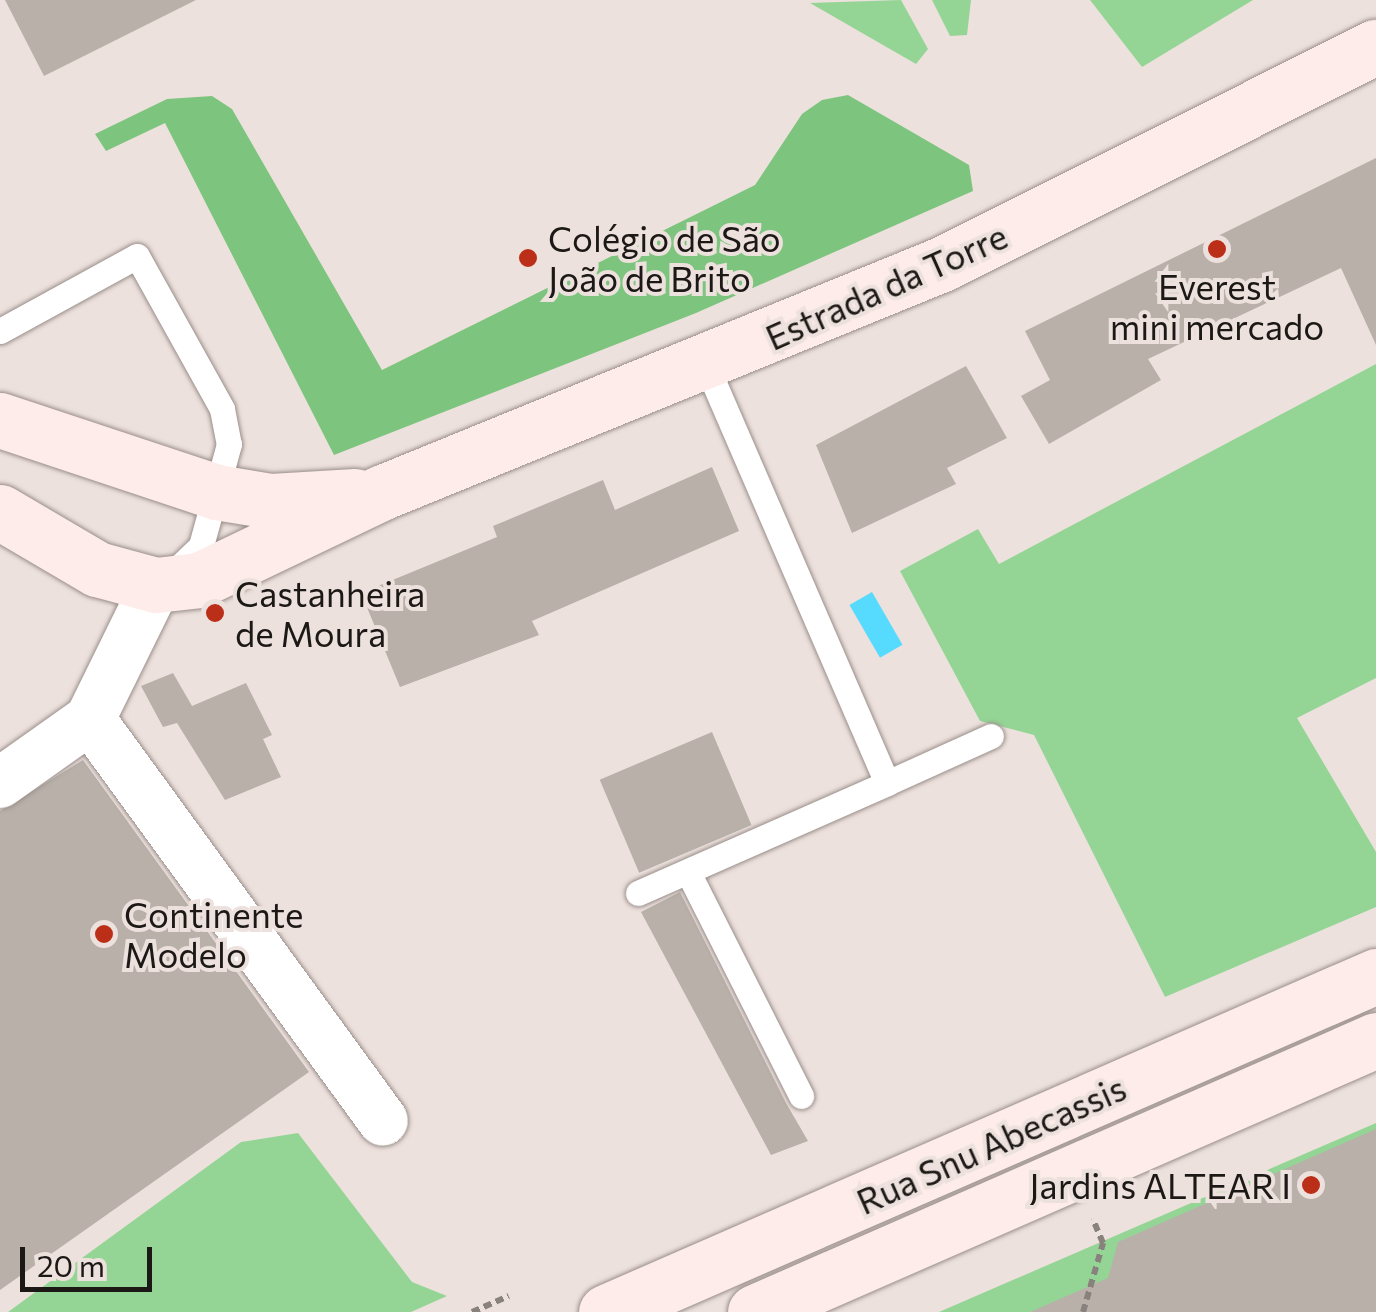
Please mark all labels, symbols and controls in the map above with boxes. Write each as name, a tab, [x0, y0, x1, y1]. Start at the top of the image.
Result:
street label: Estrada da Torre	[759, 214, 1013, 358]
place label: Colégio de São João de Brito	[548, 217, 781, 299]
marker: Everest mini mercado	[1206, 238, 1228, 260]
marker: Colégio de São João de Brito	[517, 247, 539, 269]
place label: Everest mini mercado	[1110, 265, 1324, 347]
place label: Castanheira de Moura	[235, 572, 425, 654]
marker: Castanheira de Moura	[204, 602, 226, 624]
place label: Continente Modelo	[124, 893, 303, 975]
marker: Continente Modelo	[93, 923, 115, 945]
street label: Rua Snu Abecassis	[850, 1066, 1132, 1222]
place label: Jardins ALTEAR I	[1029, 1164, 1291, 1206]
marker: Jardins ALTEAR I	[1300, 1174, 1322, 1196]
scale bar	[25, 1227, 158, 1289]
text: 20 m	[37, 1246, 105, 1283]

